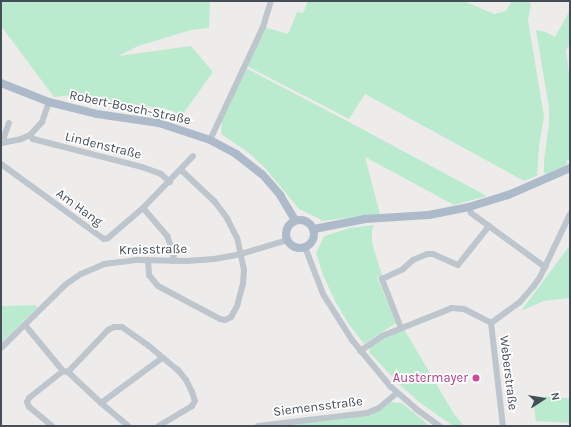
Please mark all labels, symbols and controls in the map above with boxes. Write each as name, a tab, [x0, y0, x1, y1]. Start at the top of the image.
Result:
street label: Robert-Bosch-Straße	[68, 87, 192, 129]
street label: Lindenstraße	[63, 129, 143, 163]
street label: Am Hang	[53, 186, 105, 230]
street label: Kreisstraße	[119, 242, 187, 258]
street label: Weberstraße	[496, 335, 520, 411]
place label: Austermayer	[393, 370, 468, 386]
marker: Austermayer	[471, 373, 481, 383]
north arrow	[523, 379, 563, 419]
text: N	[548, 391, 562, 402]
street label: Siemensstraße	[272, 394, 364, 420]

